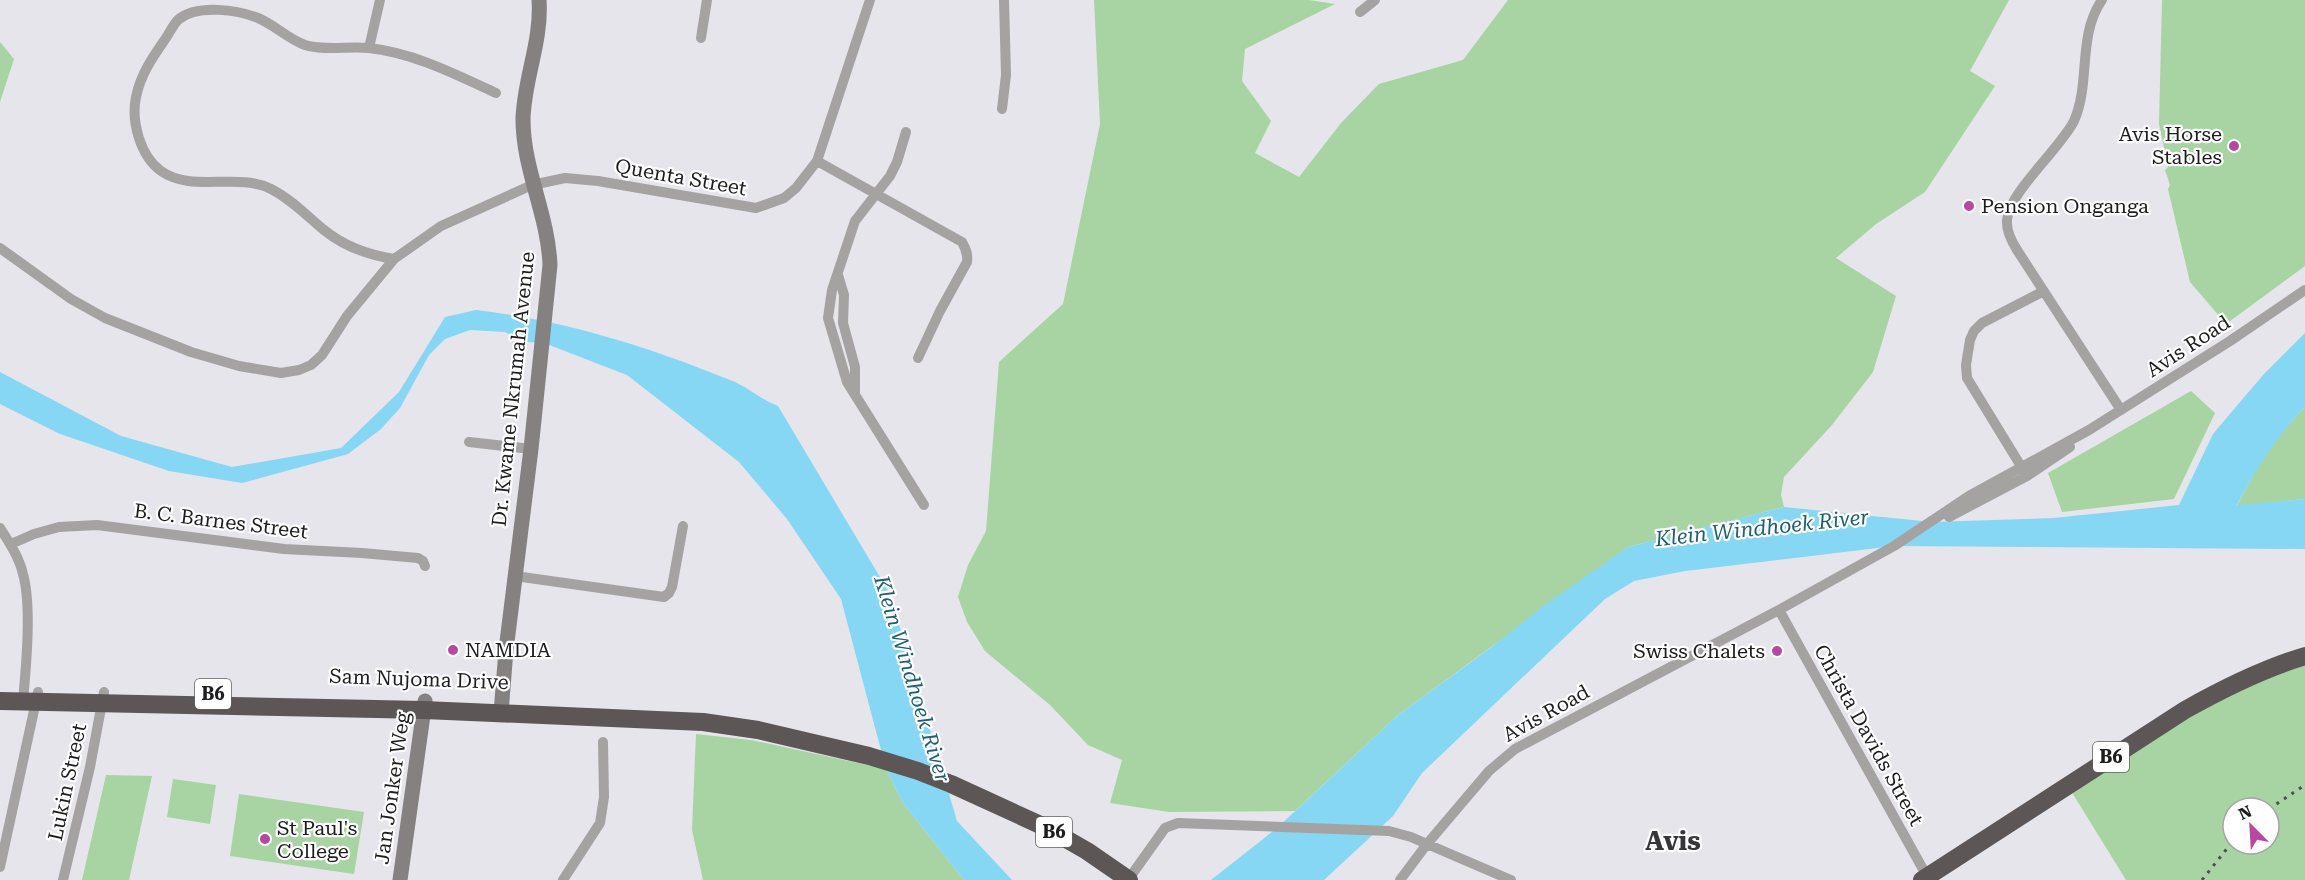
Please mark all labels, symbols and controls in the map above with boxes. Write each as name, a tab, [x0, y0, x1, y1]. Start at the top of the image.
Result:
place label: Avis Horse Stables	[2119, 122, 2222, 169]
marker: Avis Horse Stables	[2227, 139, 2241, 153]
street label: Quenta Street	[613, 154, 749, 200]
place label: Pension Onganga	[1981, 194, 2149, 218]
marker: Pension Onganga	[1962, 199, 1976, 213]
street label: Dr. Kwame Nkrumah Avenue	[487, 250, 539, 528]
street label: Avis Road	[2142, 310, 2235, 382]
street label: B. C. Barnes Street	[133, 498, 310, 544]
water label: Klein Windhoek River	[1653, 505, 1870, 551]
water label: Klein Windhoek River	[869, 572, 955, 785]
place label: NAMDIA	[465, 638, 551, 662]
place label: Swiss Chalets	[1633, 639, 1765, 663]
street label: Christa Davids Street	[1809, 640, 1929, 830]
marker: NAMDIA	[446, 643, 460, 657]
marker: Swiss Chalets	[1770, 644, 1784, 658]
street label: Sam Nujoma Drive	[329, 664, 509, 694]
road number: B6	[195, 679, 231, 709]
street label: Avis Road	[1499, 679, 1594, 747]
street label: Jan Jonker Weg	[369, 710, 415, 866]
street label: Lukin Street	[43, 721, 91, 843]
road number: B6	[2093, 742, 2129, 772]
north arrow	[2221, 796, 2281, 856]
text: N	[2236, 802, 2255, 824]
place label: St Paul's College	[277, 816, 357, 863]
road number: B6	[1036, 817, 1072, 847]
district label: Avis	[1645, 826, 1701, 856]
marker: St Paul's College	[258, 832, 272, 846]

